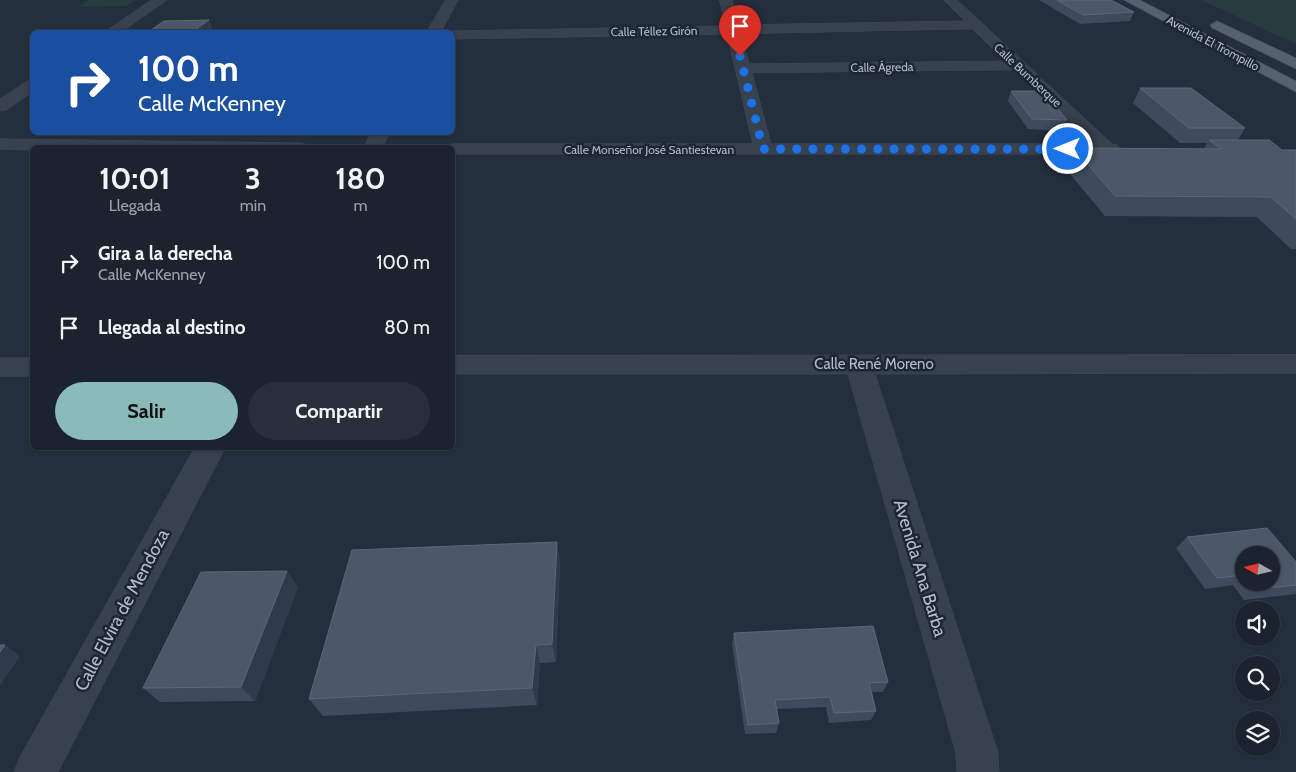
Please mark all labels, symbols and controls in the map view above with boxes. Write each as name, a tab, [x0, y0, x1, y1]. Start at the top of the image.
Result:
pin	[719, 5, 761, 56]
icon: arrive	[726, 12, 754, 40]
street label: Avenida El Trompillo	[1164, 12, 1262, 74]
street label: Calle Téllez Girón	[610, 23, 698, 39]
street label: Calle Bumberque	[991, 40, 1065, 110]
text: 100 m	[138, 47, 239, 90]
icon: right	[55, 50, 120, 115]
street label: Calle Ágreda	[850, 59, 914, 75]
text: Calle McKenney	[138, 90, 286, 117]
position arrow	[1041, 122, 1093, 174]
street label: Calle Monseñor José Santiestevan	[564, 142, 734, 157]
text: 10:01	[99, 160, 170, 197]
text: 3	[245, 160, 261, 197]
text: 180	[335, 160, 386, 197]
text: Llegada	[109, 196, 161, 215]
text: min	[240, 196, 266, 215]
text: m	[354, 196, 368, 215]
text: Gira a la derecha	[98, 242, 233, 265]
icon: right	[55, 249, 83, 277]
text: 100 m	[376, 251, 430, 274]
text: Calle McKenney	[98, 265, 206, 284]
icon: arrive	[55, 314, 83, 342]
text: Llegada al destino	[98, 316, 245, 339]
text: 80 m	[384, 316, 430, 339]
street label: Calle René Moreno	[814, 355, 934, 373]
button: Salir	[55, 382, 238, 440]
button: Compartir	[248, 382, 430, 440]
street label: Avenida Ana Barba	[889, 497, 951, 640]
street label: Calle Elvira de Mendoza	[70, 525, 174, 695]
north arrow	[1235, 546, 1280, 591]
map controls	[1235, 546, 1280, 756]
button: sound	[1235, 601, 1280, 646]
button: search	[1235, 656, 1280, 701]
button: layers	[1235, 711, 1280, 756]

